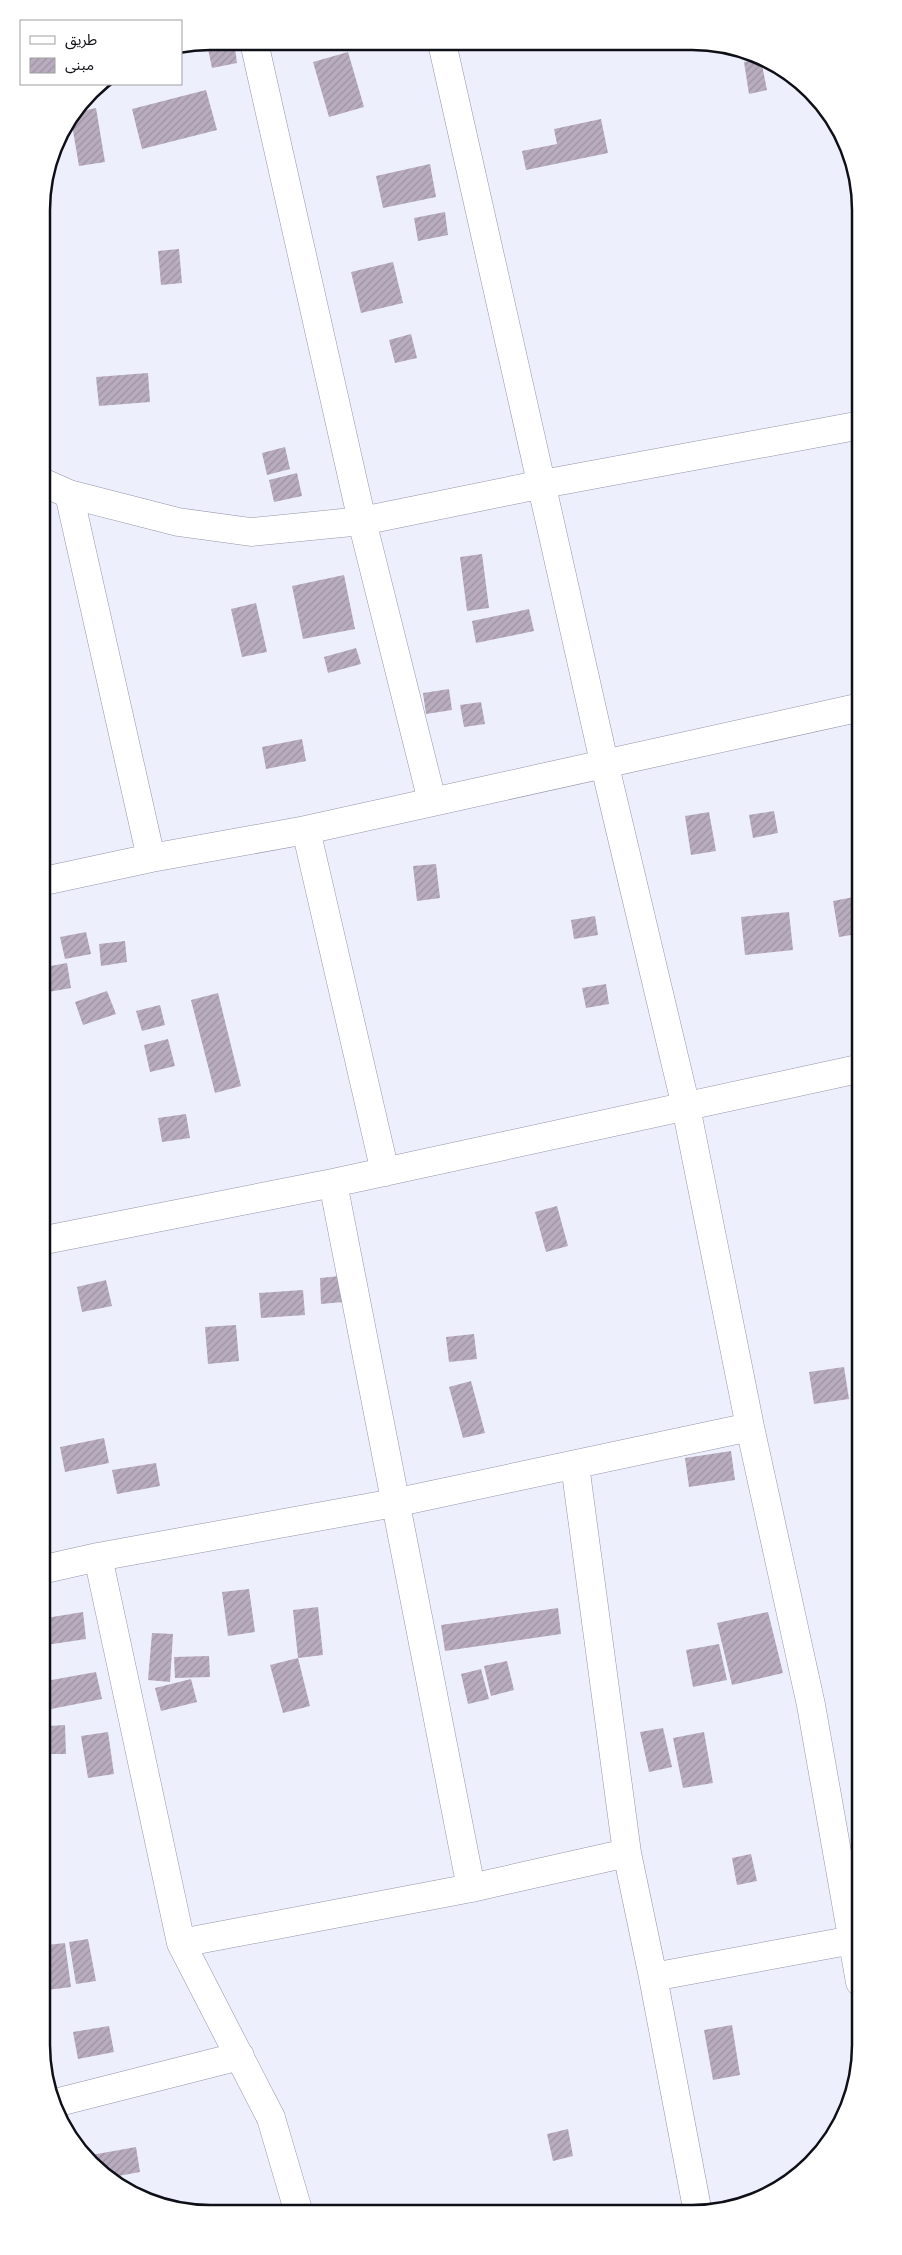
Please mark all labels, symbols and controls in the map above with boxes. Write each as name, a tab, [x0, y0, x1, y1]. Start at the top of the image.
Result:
legend	[20, 20, 182, 85]
text: طريق	[65, 30, 97, 50]
text: مبنى	[65, 55, 94, 75]

